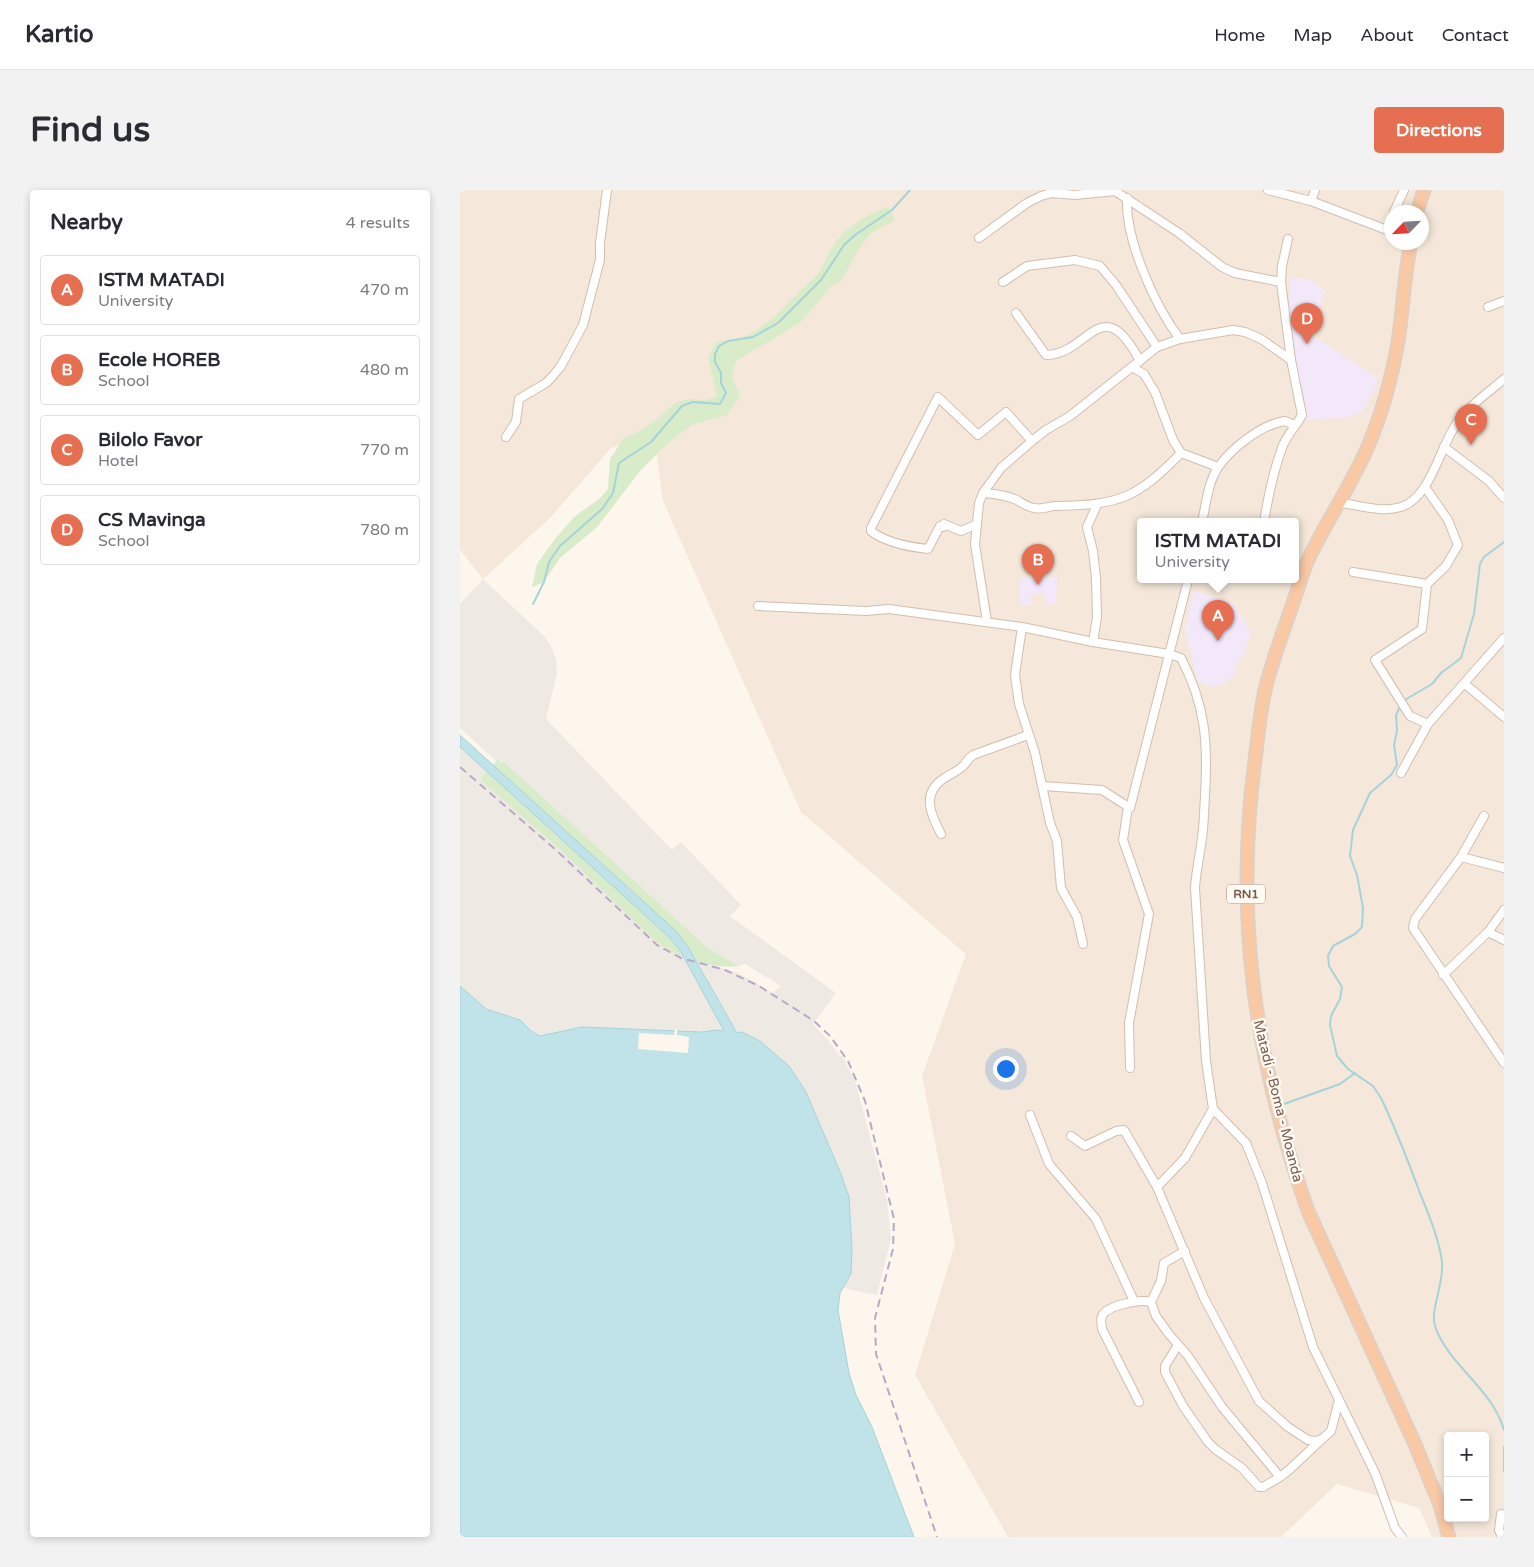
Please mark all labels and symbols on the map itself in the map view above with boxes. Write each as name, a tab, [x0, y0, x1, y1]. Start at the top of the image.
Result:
north arrow	[1384, 205, 1429, 250]
pin: D	[1291, 303, 1323, 344]
pin: C	[1455, 404, 1487, 445]
pin: B	[1022, 544, 1054, 585]
pin: A	[1202, 600, 1234, 641]
road number: RN1	[1227, 884, 1265, 904]
street label: Matadi - Boma - Moanda	[1250, 1018, 1306, 1184]
your location	[993, 1056, 1019, 1082]

